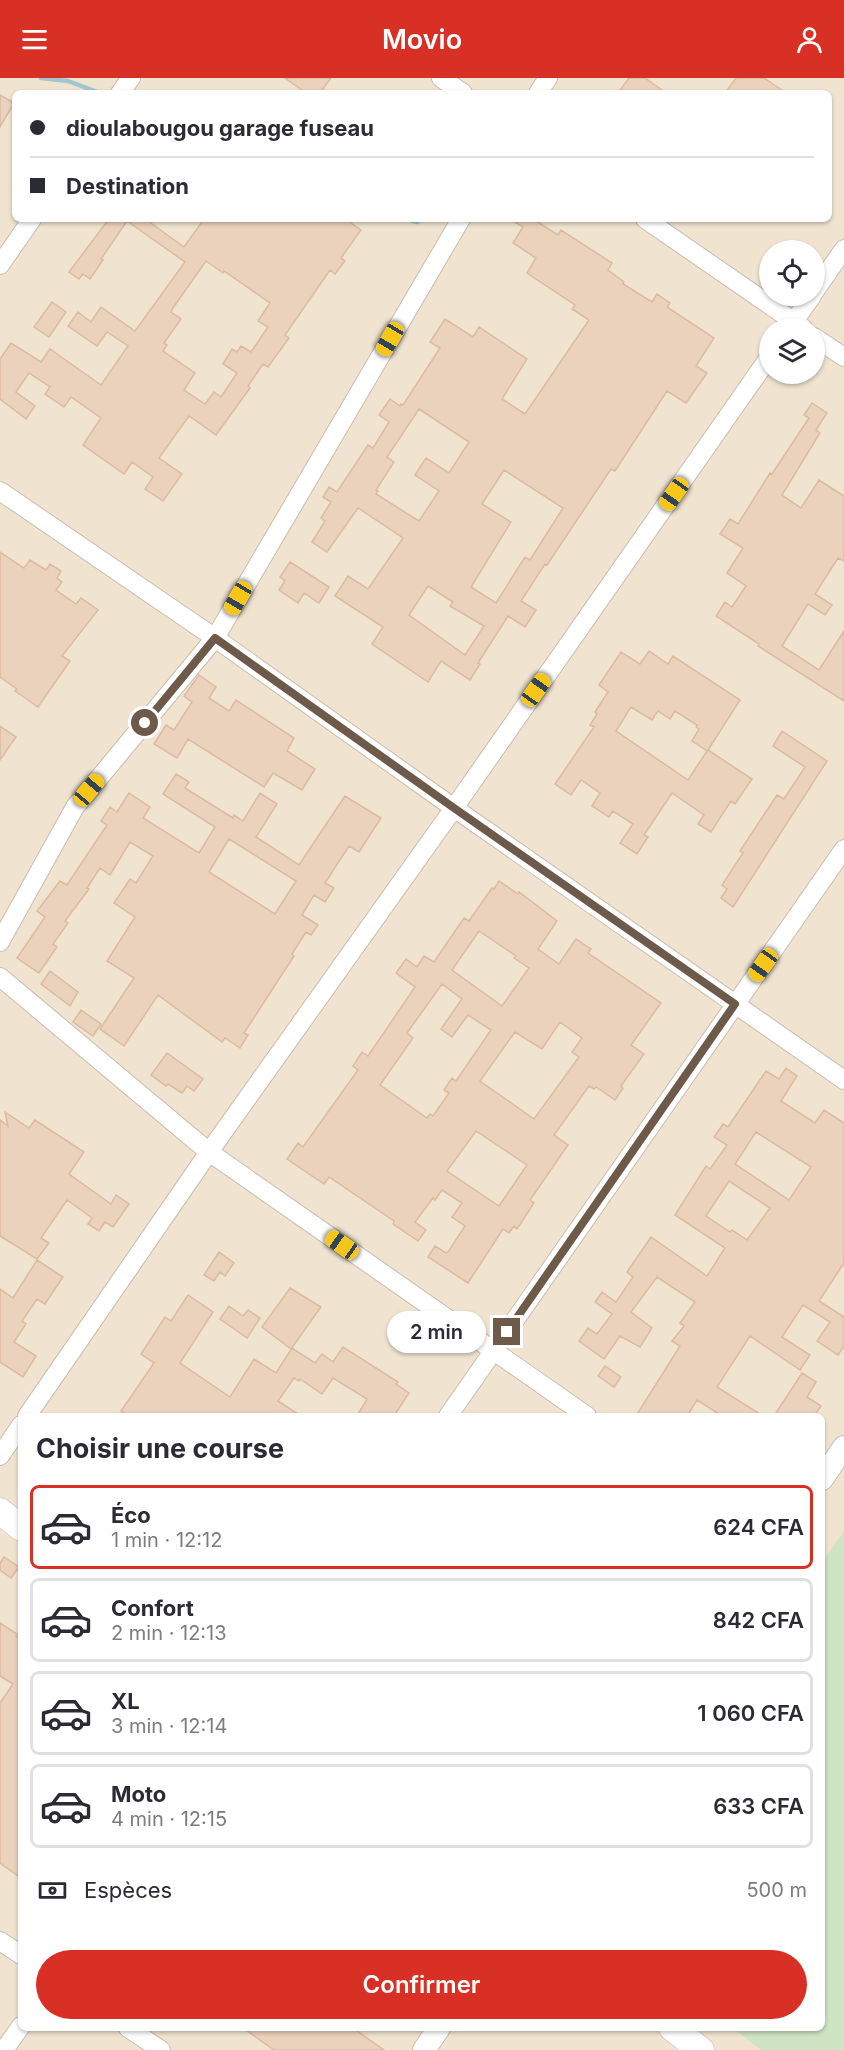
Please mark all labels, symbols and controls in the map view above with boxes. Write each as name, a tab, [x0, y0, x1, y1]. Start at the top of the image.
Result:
icon: menu	[18, 23, 51, 56]
text: Movio	[382, 23, 462, 56]
icon: person	[793, 23, 826, 56]
text: dioulabougou garage fuseau	[66, 115, 374, 141]
text: Destination	[66, 173, 189, 199]
map controls	[759, 240, 825, 384]
button: locate	[759, 240, 825, 306]
button: layers	[759, 318, 825, 384]
car	[373, 319, 407, 359]
car	[656, 474, 692, 514]
car	[221, 578, 255, 618]
car	[518, 670, 554, 710]
route start	[131, 709, 158, 736]
car	[71, 770, 107, 810]
car	[745, 945, 781, 985]
car	[322, 1227, 362, 1263]
callout: 2 min	[387, 1311, 486, 1353]
route end	[493, 1318, 520, 1345]
text: 2 min	[410, 1320, 463, 1344]
text: Choisir une course	[36, 1432, 284, 1465]
icon: car	[39, 1500, 93, 1554]
text: Éco	[111, 1502, 151, 1528]
text: 624 CFA	[713, 1514, 804, 1540]
text: 1 min · 12:12	[111, 1528, 222, 1552]
icon: car	[39, 1593, 93, 1647]
text: Confort	[111, 1595, 194, 1621]
text: 842 CFA	[713, 1607, 804, 1633]
text: 2 min · 12:13	[111, 1621, 227, 1645]
icon: car	[39, 1686, 93, 1740]
text: XL	[111, 1688, 140, 1714]
text: 1 060 CFA	[697, 1700, 804, 1726]
text: 3 min · 12:14	[111, 1714, 227, 1738]
icon: car	[39, 1779, 93, 1833]
text: Moto	[111, 1781, 166, 1807]
text: 633 CFA	[713, 1793, 804, 1819]
text: 4 min · 12:15	[111, 1807, 227, 1831]
icon: cash	[36, 1874, 69, 1907]
text: Espèces	[84, 1877, 172, 1903]
text: 500 m	[746, 1878, 807, 1902]
button: Confirmer	[36, 1950, 807, 2019]

